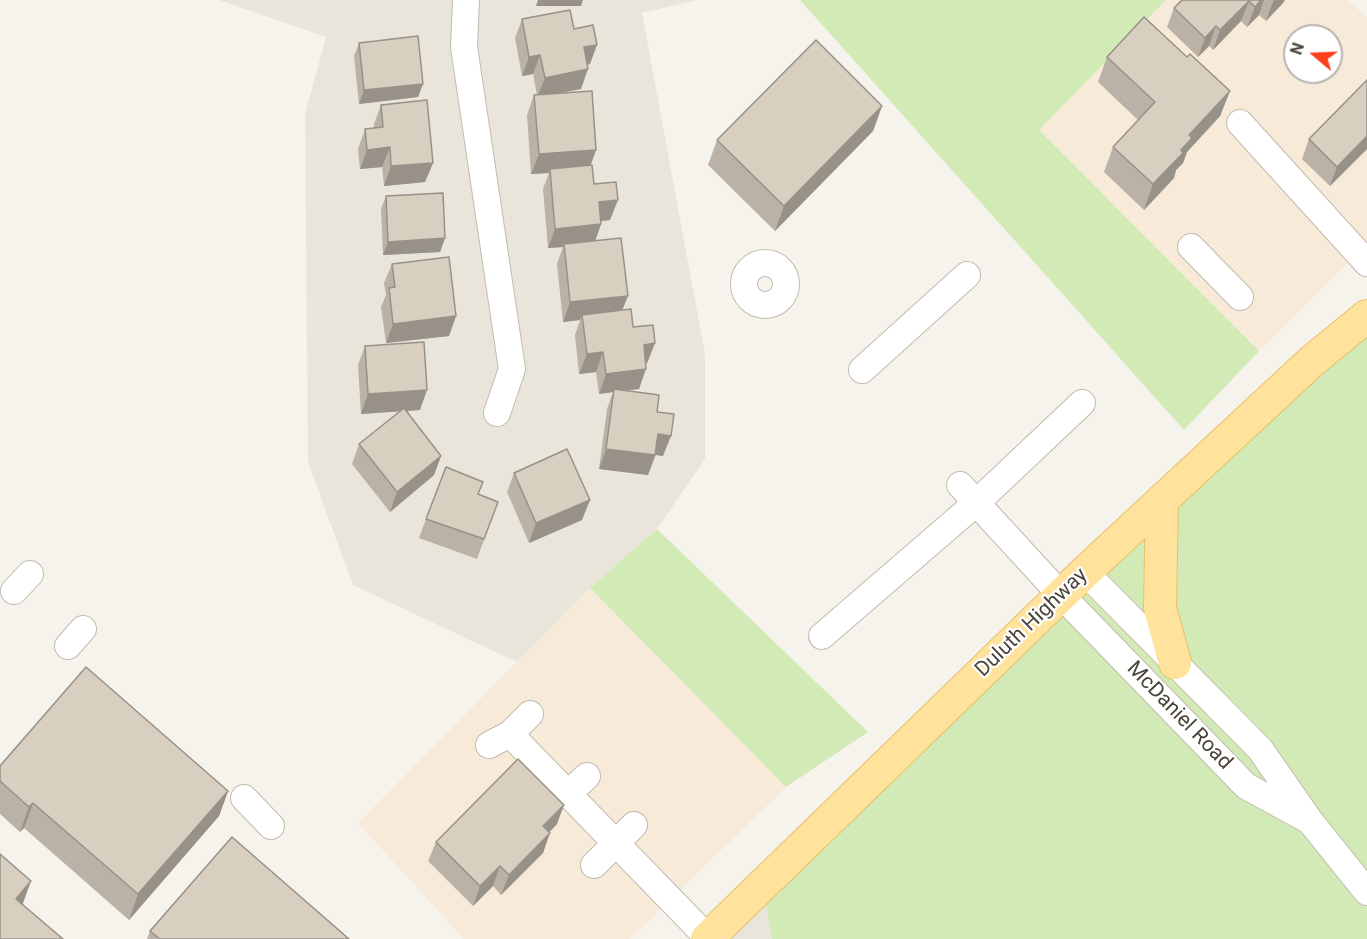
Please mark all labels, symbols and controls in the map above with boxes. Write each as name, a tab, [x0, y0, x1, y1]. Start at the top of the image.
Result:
north arrow	[1283, 24, 1343, 84]
text: N	[1287, 40, 1308, 57]
street label: Duluth Highway	[971, 563, 1093, 683]
street label: McDaniel Road	[1121, 657, 1237, 775]

